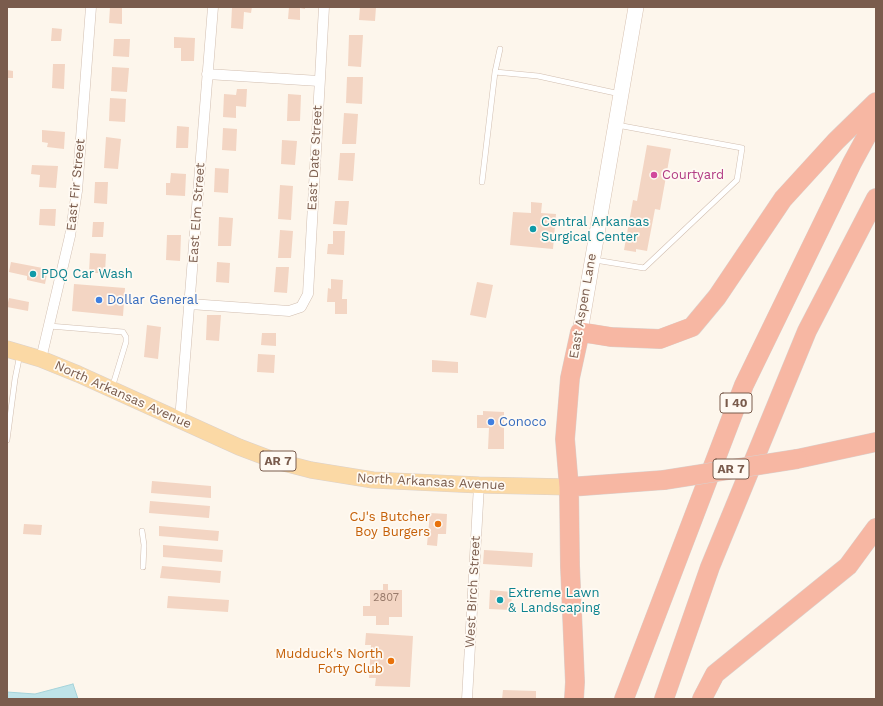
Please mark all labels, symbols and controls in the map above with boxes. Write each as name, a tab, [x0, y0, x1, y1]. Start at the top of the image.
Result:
street label: East Date Street	[304, 105, 326, 211]
street label: East Fir Street	[63, 138, 89, 232]
street label: East Elm Street	[186, 162, 208, 264]
place label: Courtyard	[662, 167, 724, 183]
marker: Courtyard	[649, 170, 659, 180]
place label: Central Arkansas Surgical Center	[541, 214, 649, 245]
marker: Central Arkansas Surgical Center	[528, 224, 538, 234]
street label: East Aspen Lane	[566, 252, 600, 360]
place label: PDQ Car Wash	[41, 266, 133, 282]
marker: PDQ Car Wash	[28, 269, 38, 279]
place label: Dollar General	[107, 292, 198, 308]
marker: Dollar General	[94, 295, 104, 305]
street label: North Arkansas Avenue	[52, 358, 194, 432]
road number: I 40	[720, 393, 752, 413]
place label: Conoco	[499, 414, 547, 430]
marker: Conoco	[486, 417, 496, 427]
road number: AR 7	[260, 451, 296, 471]
road number: AR 7	[713, 459, 749, 479]
street label: North Arkansas Avenue	[357, 470, 505, 494]
place label: CJ's Butcher Boy Burgers	[349, 509, 430, 540]
marker: CJ's Butcher Boy Burgers	[433, 519, 443, 529]
street label: West Birch Street	[462, 536, 484, 648]
place label: Extreme Lawn & Landscaping	[508, 585, 600, 616]
house number: 2807	[373, 591, 399, 605]
marker: Extreme Lawn & Landscaping	[495, 595, 505, 605]
place label: Mudduck's North Forty Club	[275, 646, 383, 677]
marker: Mudduck's North Forty Club	[386, 656, 396, 666]

